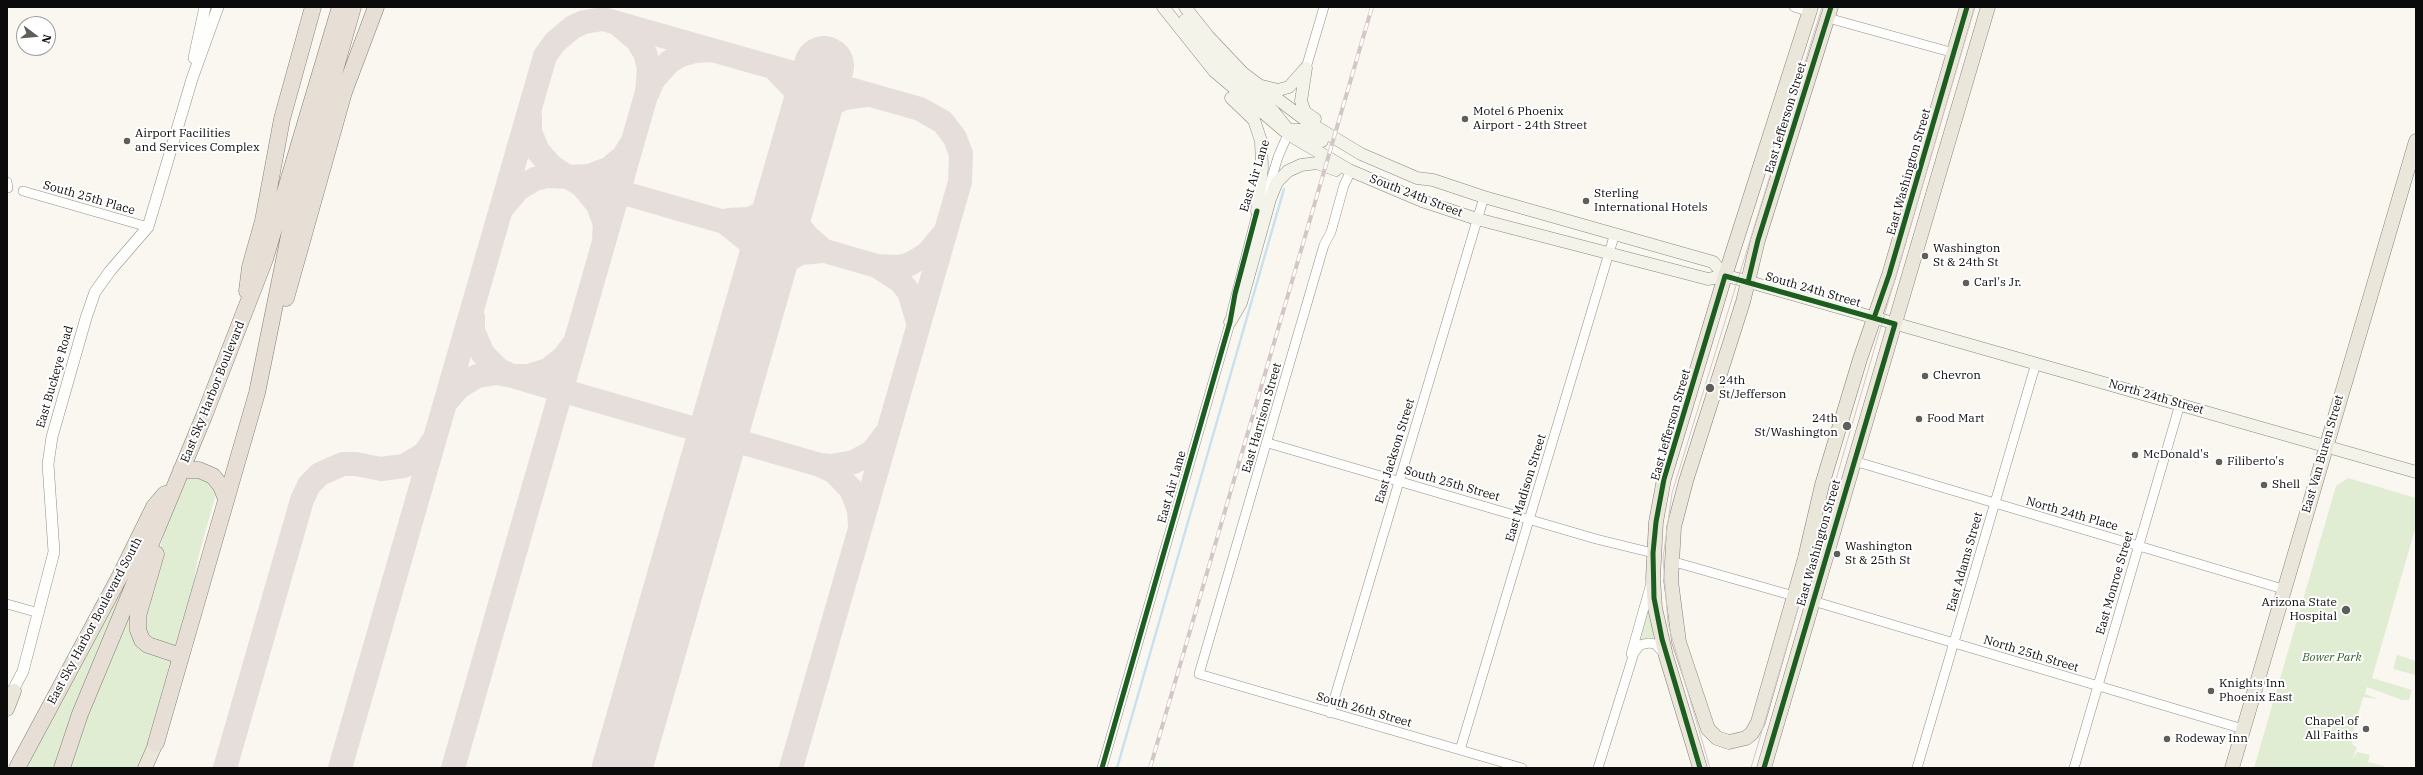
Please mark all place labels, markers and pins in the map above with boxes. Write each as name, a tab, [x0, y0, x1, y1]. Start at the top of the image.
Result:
place label: Motel 6 Phoenix Airport - 24th Street	[1473, 105, 1587, 133]
marker: Motel 6 Phoenix Airport - 24th Street	[1460, 114, 1470, 124]
place label: Airport Facilities and Services Complex	[135, 127, 260, 155]
marker: Airport Facilities and Services Complex	[122, 136, 132, 146]
place label: Sterling International Hotels	[1594, 187, 1708, 215]
marker: Sterling International Hotels	[1581, 196, 1591, 206]
place label: Washington St & 24th St	[1933, 242, 2000, 270]
marker: Washington St & 24th St	[1920, 251, 1930, 261]
place label: Carl's Jr.	[1974, 276, 2021, 290]
marker: Carl's Jr.	[1961, 278, 1971, 288]
place label: Chevron	[1933, 369, 1981, 383]
marker: Chevron	[1920, 371, 1930, 381]
place label: 24th St/Jefferson	[1719, 374, 1786, 402]
marker: 24th St/Jefferson	[1704, 382, 1716, 394]
place label: 24th St/Washington	[1755, 412, 1838, 440]
place label: Food Mart	[1927, 412, 1985, 426]
marker: Food Mart	[1914, 414, 1924, 424]
marker: 24th St/Washington	[1841, 420, 1853, 432]
place label: McDonald's	[2143, 448, 2209, 462]
marker: McDonald's	[2130, 450, 2140, 460]
place label: Filiberto's	[2227, 455, 2284, 469]
marker: Filiberto's	[2214, 457, 2224, 467]
place label: Shell	[2272, 478, 2300, 492]
marker: Shell	[2259, 480, 2269, 490]
place label: Washington St & 25th St	[1845, 540, 1912, 568]
marker: Washington St & 25th St	[1832, 549, 1842, 559]
place label: Arizona State Hospital	[2262, 596, 2337, 624]
marker: Arizona State Hospital	[2340, 604, 2352, 616]
place label: Knights Inn Phoenix East	[2219, 677, 2293, 705]
marker: Knights Inn Phoenix East	[2206, 686, 2216, 696]
place label: Chapel of All Faiths	[2305, 715, 2358, 743]
marker: Chapel of All Faiths	[2361, 724, 2371, 734]
place label: Rodeway Inn	[2175, 732, 2248, 746]
marker: Rodeway Inn	[2162, 734, 2172, 744]

